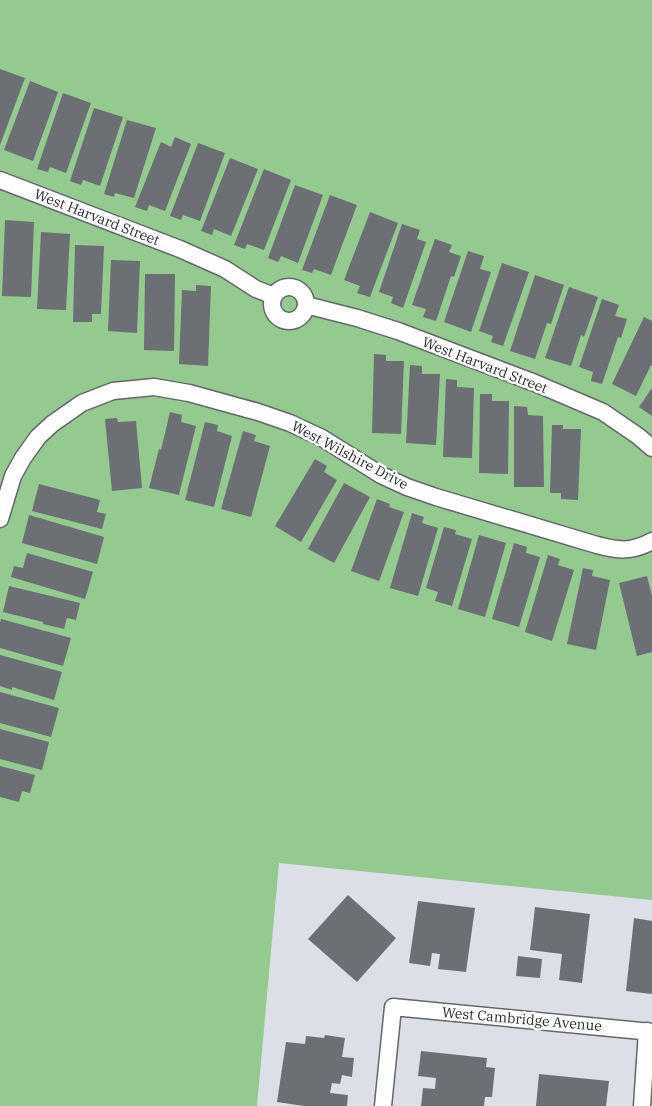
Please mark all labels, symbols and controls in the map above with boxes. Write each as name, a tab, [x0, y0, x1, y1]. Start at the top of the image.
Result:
street label: West Harvard Street	[32, 185, 162, 249]
street label: West Harvard Street	[420, 333, 550, 397]
street label: West Wilshire Drive	[289, 417, 411, 493]
street label: West Cambridge Avenue	[441, 1003, 603, 1035]

